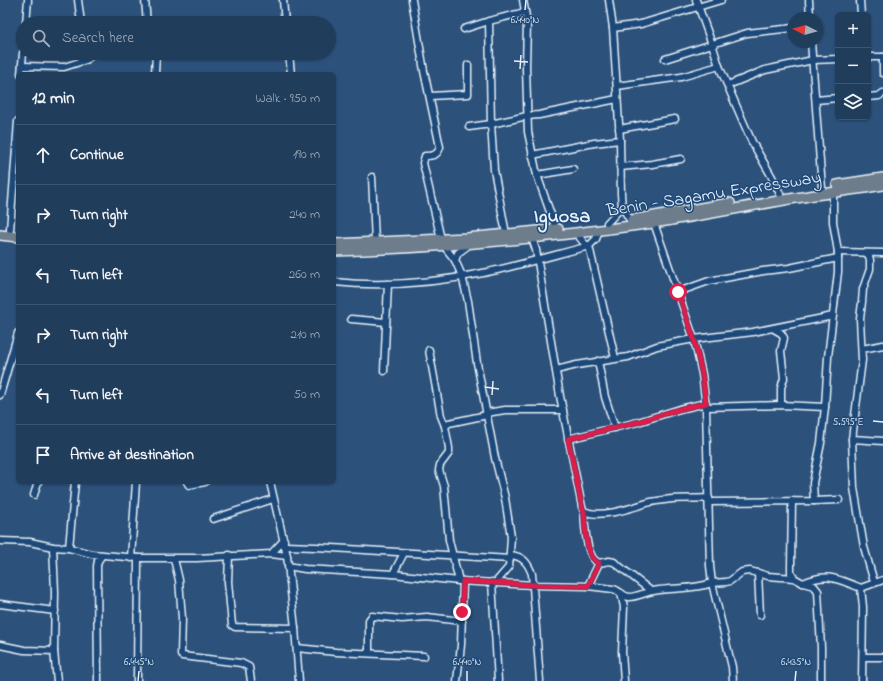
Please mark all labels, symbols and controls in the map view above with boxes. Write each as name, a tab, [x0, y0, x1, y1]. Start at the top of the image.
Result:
north arrow	[787, 12, 823, 48]
map controls	[835, 12, 871, 120]
button: +	[835, 12, 871, 48]
text: 6.440°N	[511, 13, 539, 28]
search box	[16, 16, 336, 60]
icon: search	[30, 27, 52, 49]
text: Search here	[62, 27, 134, 49]
button: −	[835, 48, 871, 84]
button: layers	[835, 84, 871, 120]
text: 12 min	[32, 86, 75, 111]
text: Walk · 950 m	[255, 89, 320, 108]
icon: ahead	[32, 144, 54, 166]
text: Continue	[70, 144, 124, 166]
text: 190 m	[293, 145, 320, 164]
street label: Benin - Sagamu Expressway	[604, 165, 823, 226]
district label: Iguosa	[534, 203, 590, 233]
icon: right	[32, 204, 54, 226]
text: Turn right	[70, 204, 128, 226]
text: 240 m	[289, 205, 320, 224]
icon: left	[32, 264, 54, 286]
text: Turn left	[70, 264, 123, 286]
text: 260 m	[289, 265, 320, 284]
route start	[669, 283, 687, 301]
icon: right	[32, 324, 54, 346]
text: Turn right	[70, 324, 128, 346]
text: 210 m	[290, 325, 320, 344]
icon: left	[32, 384, 54, 406]
text: Turn left	[70, 384, 123, 406]
text: 50 m	[294, 385, 320, 404]
text: 5.595°E	[833, 415, 863, 430]
icon: arrive	[32, 444, 54, 466]
text: Arrive at destination	[70, 444, 194, 466]
route end	[453, 603, 471, 621]
text: 6.445°N	[124, 655, 154, 670]
text: 6.440°N	[453, 655, 481, 670]
text: 6.435°N	[781, 655, 811, 670]

